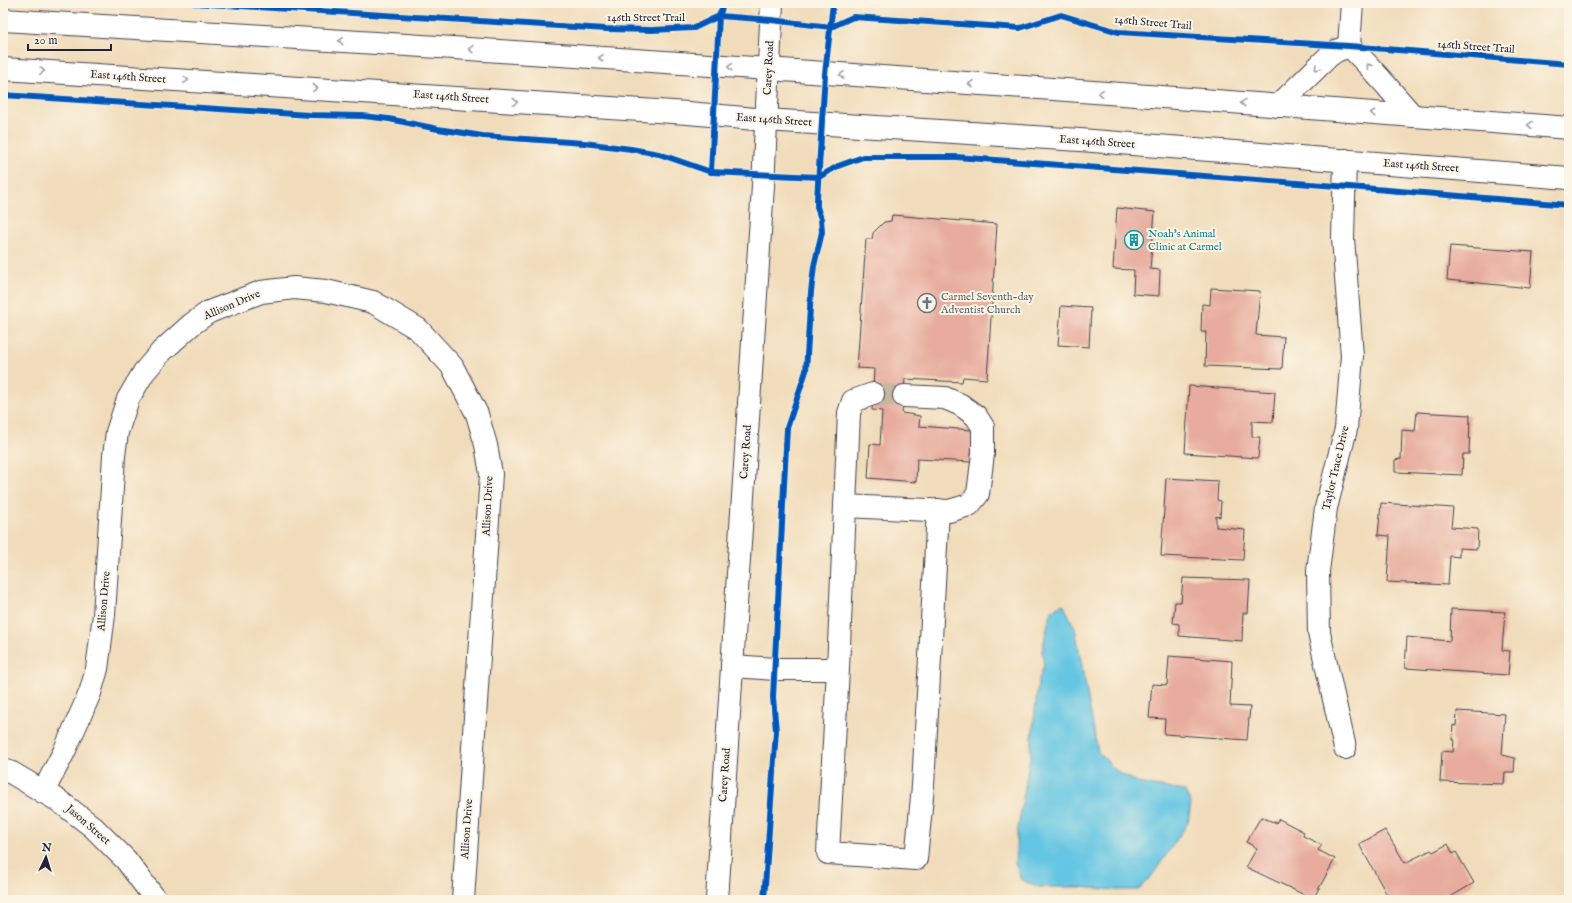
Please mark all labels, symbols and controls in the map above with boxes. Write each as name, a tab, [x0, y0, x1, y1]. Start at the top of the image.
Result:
street label: 146th Street Trail	[607, 11, 685, 25]
street label: 146th Street Trail	[1114, 13, 1192, 33]
scale bar	[28, 26, 111, 52]
text: 20 m	[34, 33, 57, 48]
one-way arrow	[338, 36, 344, 45]
street label: 146th Street Trail	[1437, 37, 1515, 57]
street label: Carey Road	[761, 40, 777, 96]
one-way arrow	[468, 45, 474, 54]
one-way arrow	[598, 53, 604, 62]
one-way arrow	[727, 62, 733, 71]
one-way arrow	[1315, 63, 1322, 71]
one-way arrow	[1367, 63, 1374, 70]
one-way arrow	[39, 67, 45, 76]
street label: East 146th Street	[90, 67, 167, 87]
one-way arrow	[839, 71, 845, 79]
one-way arrow	[183, 76, 189, 85]
one-way arrow	[968, 79, 974, 88]
one-way arrow	[312, 84, 318, 93]
street label: East 146th Street	[413, 87, 490, 107]
one-way arrow	[1098, 88, 1104, 97]
one-way arrow	[512, 97, 518, 106]
one-way arrow	[1240, 99, 1246, 108]
one-way arrow	[1370, 109, 1376, 118]
street label: East 146th Street	[736, 110, 813, 130]
one-way arrow	[1527, 121, 1533, 130]
street label: East 146th Street	[1059, 132, 1136, 152]
street label: East 146th Street	[1383, 156, 1460, 176]
place label: Noah's Animal Clinic at Carmel	[1148, 227, 1222, 254]
building icon: Noah's Animal Clinic at Carmel	[1123, 229, 1145, 251]
street label: Allison Drive	[201, 287, 262, 324]
place label: Carmel Seventh-day Adventist Church	[940, 290, 1034, 317]
church icon: Carmel Seventh-day Adventist Church	[916, 292, 938, 314]
street label: Carey Road	[737, 424, 755, 480]
street label: Taylor Trace Drive	[1319, 424, 1353, 512]
street label: Allison Drive	[479, 476, 497, 537]
street label: Allison Drive	[94, 570, 114, 633]
street label: Carey Road	[716, 747, 734, 803]
street label: Allison Drive	[458, 799, 476, 860]
street label: Jason Street	[61, 801, 113, 848]
north arrow	[26, 837, 66, 877]
text: N	[40, 841, 52, 855]

